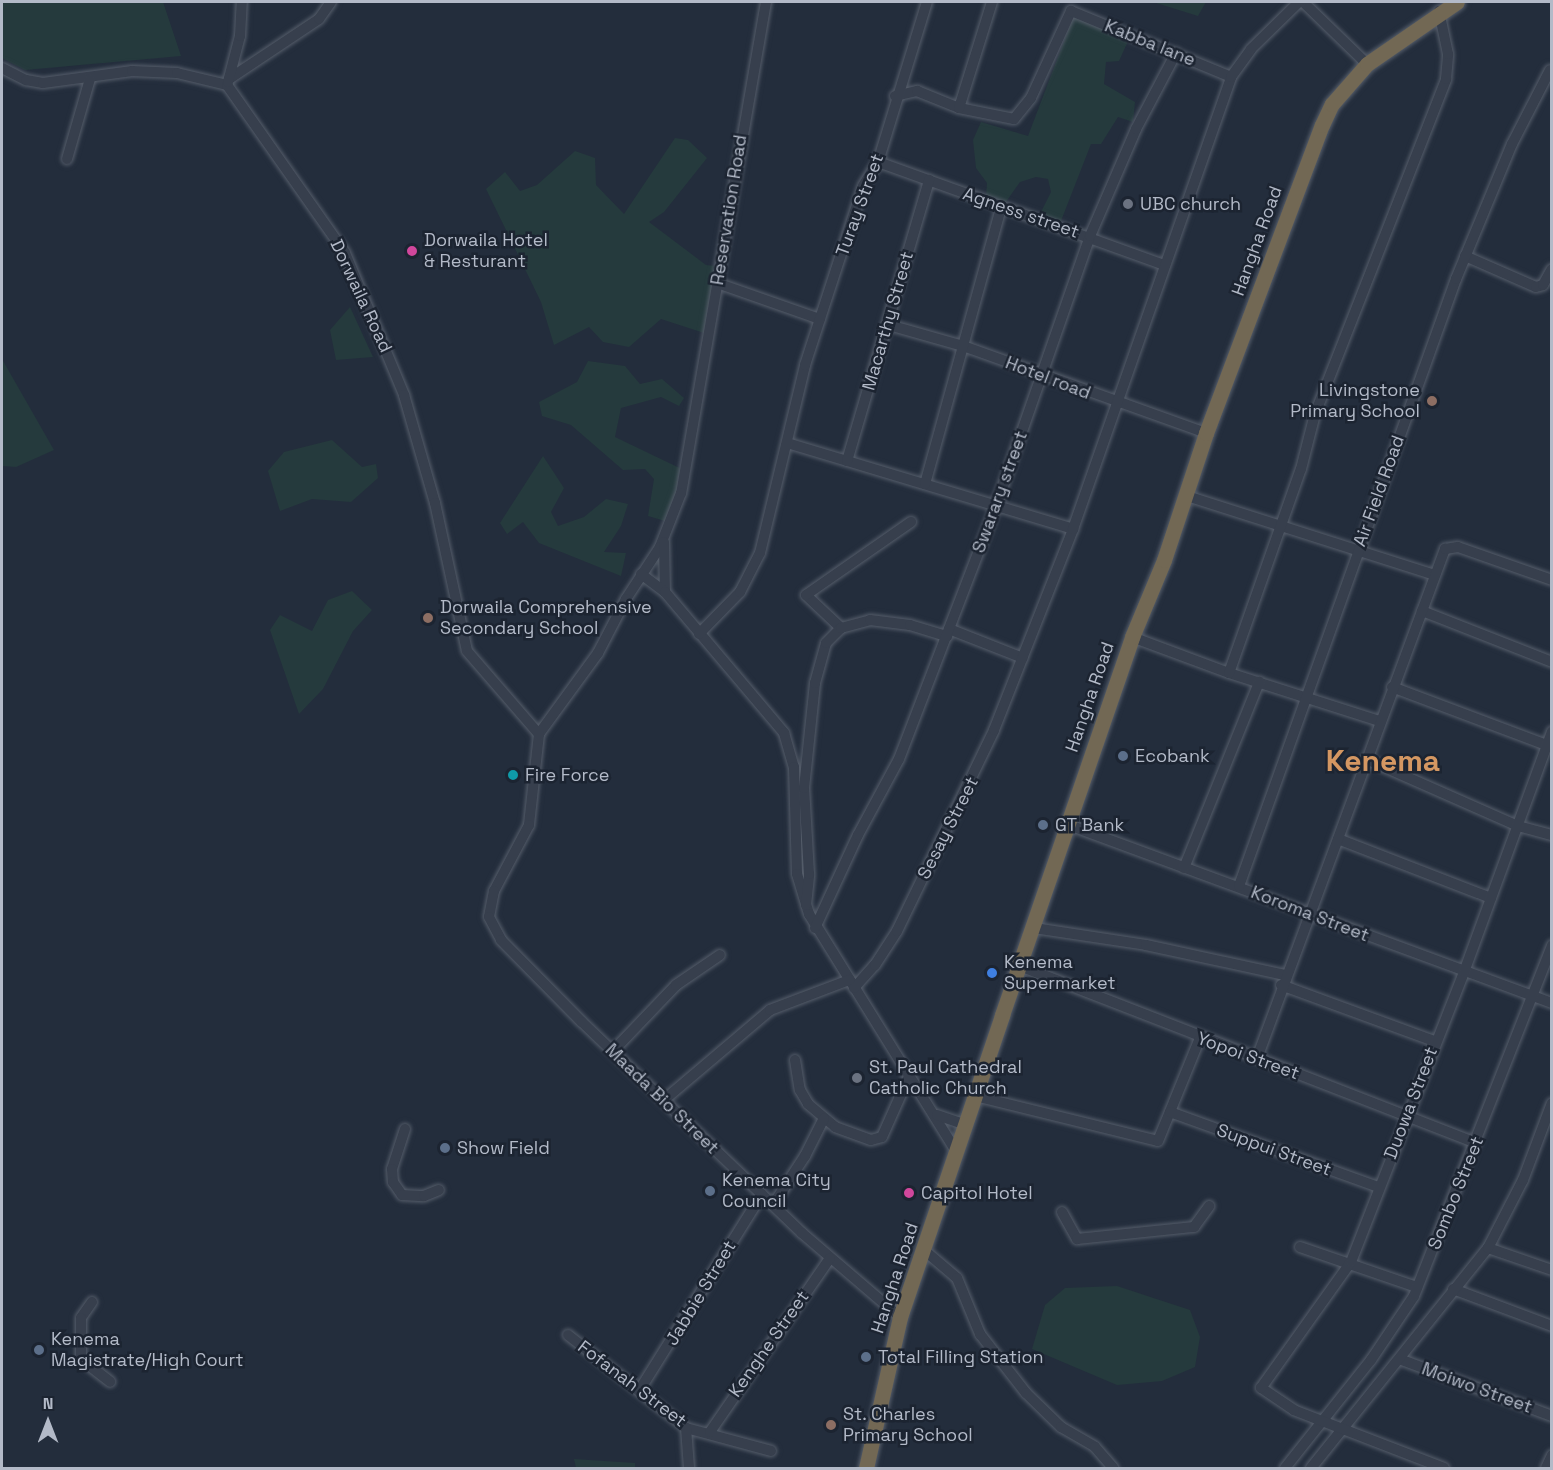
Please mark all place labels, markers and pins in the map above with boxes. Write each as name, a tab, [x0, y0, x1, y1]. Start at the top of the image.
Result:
place label: UBC church	[1140, 193, 1241, 215]
marker: UBC church	[1121, 197, 1135, 211]
place label: Dorwaila Hotel & Resturant	[424, 230, 548, 272]
marker: Dorwaila Hotel & Resturant	[405, 244, 419, 258]
place label: Livingstone Primary School	[1290, 380, 1420, 422]
marker: Livingstone Primary School	[1425, 394, 1439, 408]
place label: Dorwaila Comprehensive Secondary School	[440, 597, 652, 640]
marker: Dorwaila Comprehensive Secondary School	[421, 611, 435, 625]
place label: Ecobank	[1135, 745, 1210, 767]
marker: Ecobank	[1116, 749, 1130, 763]
place label: Fire Force	[525, 764, 609, 786]
marker: Fire Force	[506, 768, 520, 782]
place label: GT Bank	[1055, 814, 1125, 836]
marker: GT Bank	[1036, 818, 1050, 832]
place label: Kenema Supermarket	[1004, 952, 1115, 994]
marker: Kenema Supermarket	[985, 966, 999, 980]
place label: St. Paul Cathedral Catholic Church	[869, 1057, 1022, 1100]
marker: St. Paul Cathedral Catholic Church	[850, 1071, 864, 1085]
place label: Show Field	[457, 1137, 550, 1159]
marker: Show Field	[438, 1141, 452, 1155]
place label: Kenema City Council	[722, 1170, 831, 1212]
place label: Capitol Hotel	[921, 1182, 1033, 1204]
marker: Kenema City Council	[703, 1184, 717, 1198]
marker: Capitol Hotel	[902, 1186, 916, 1200]
place label: Kenema Magistrate/High Court	[51, 1329, 244, 1372]
marker: Kenema Magistrate/High Court	[32, 1343, 46, 1357]
place label: Total Filling Station	[878, 1346, 1044, 1368]
marker: Total Filling Station	[859, 1350, 873, 1364]
place label: St. Charles Primary School	[843, 1404, 973, 1446]
marker: St. Charles Primary School	[824, 1418, 838, 1432]

